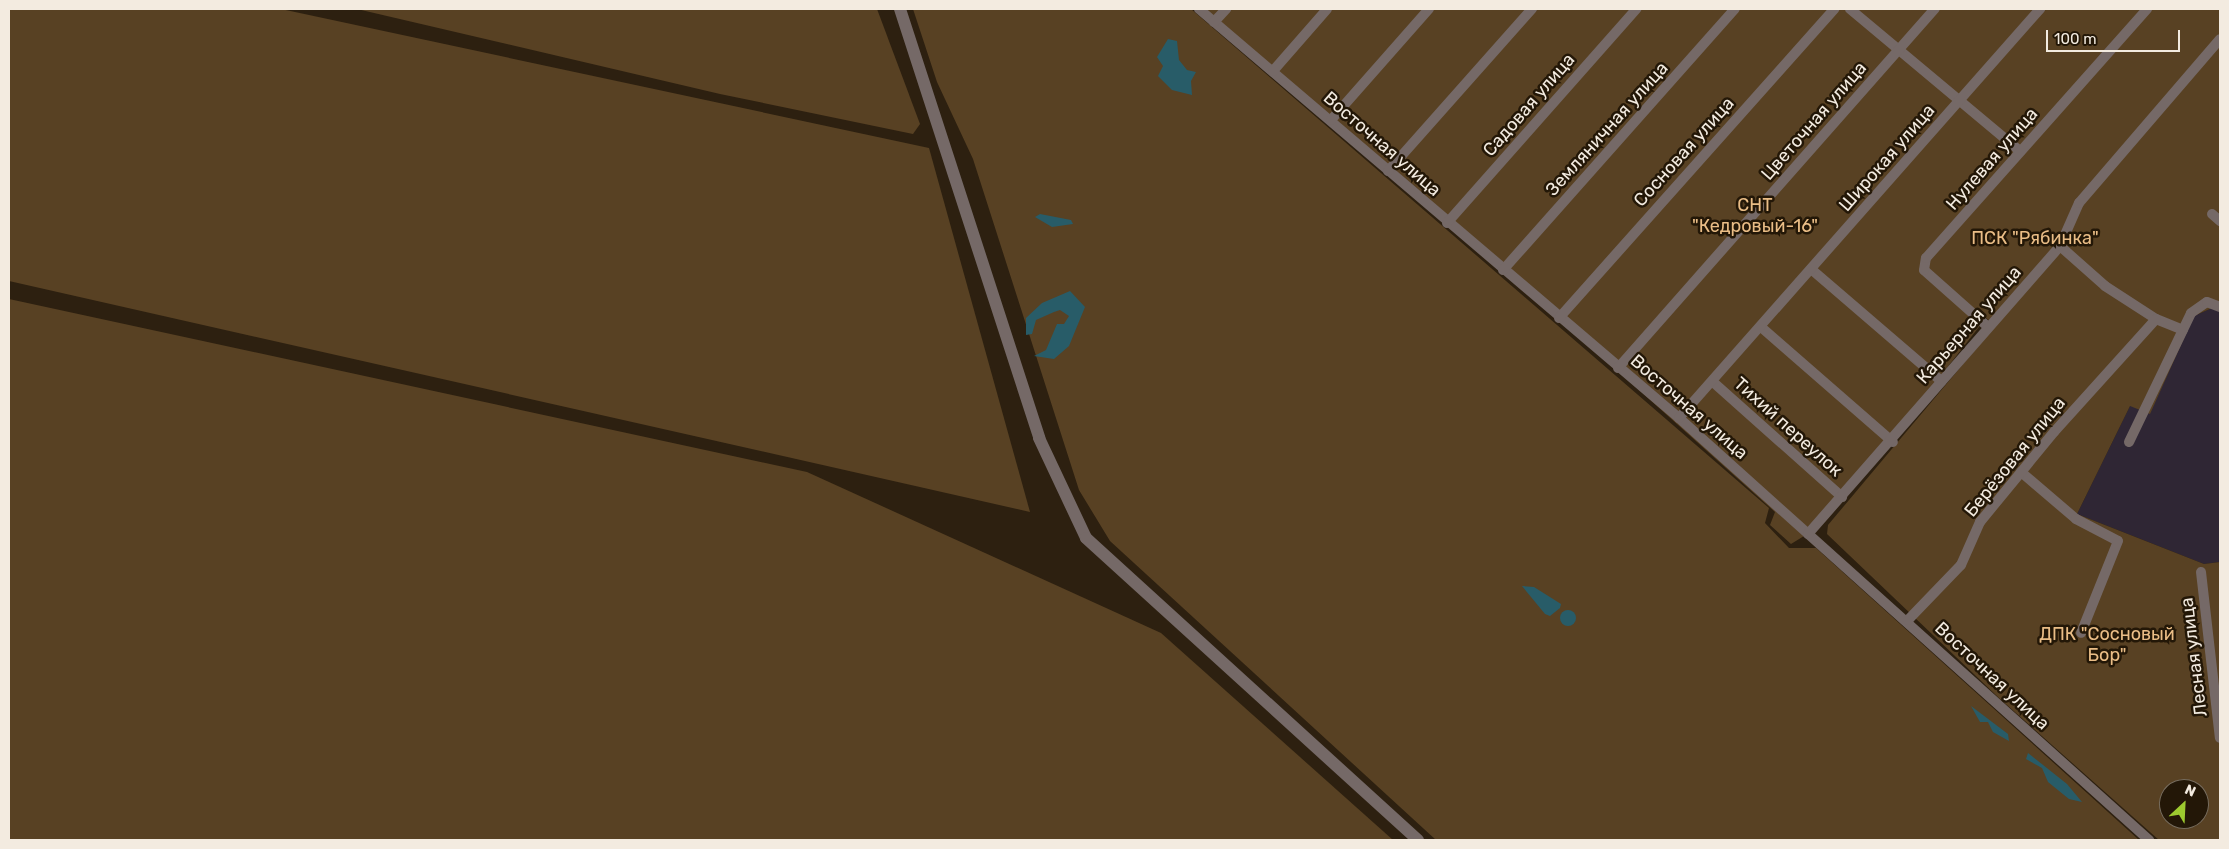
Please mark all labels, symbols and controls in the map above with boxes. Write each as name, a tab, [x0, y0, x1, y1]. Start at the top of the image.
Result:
scale bar	[2049, 20, 2183, 52]
text: 100 m	[2054, 30, 2096, 48]
street label: Садовая улица	[1479, 49, 1579, 161]
street label: Цветочная улица	[1757, 57, 1871, 185]
street label: Земляничная улица	[1541, 58, 1673, 200]
street label: Восточная улица	[1319, 87, 1445, 201]
street label: Сосновая улица	[1629, 93, 1739, 211]
street label: Широкая улица	[1835, 100, 1939, 216]
street label: Нулевая улица	[1942, 103, 2042, 215]
park label: СНТ "Кедровый-16"	[1692, 195, 1818, 238]
park label: ПСК "Рябинка"	[1971, 227, 2099, 249]
street label: Карьерная улица	[1912, 262, 2026, 388]
street label: Восточная улица	[1626, 350, 1752, 464]
street label: Тихий переулок	[1729, 373, 1847, 481]
street label: Берёзовая улица	[1960, 393, 2070, 521]
street label: Лесная улица	[2176, 596, 2212, 718]
street label: Восточная улица	[1930, 617, 2054, 735]
park label: ДПК "Сосновый Бор"	[2039, 624, 2175, 666]
north arrow	[2159, 779, 2209, 829]
text: N	[2182, 781, 2198, 801]

